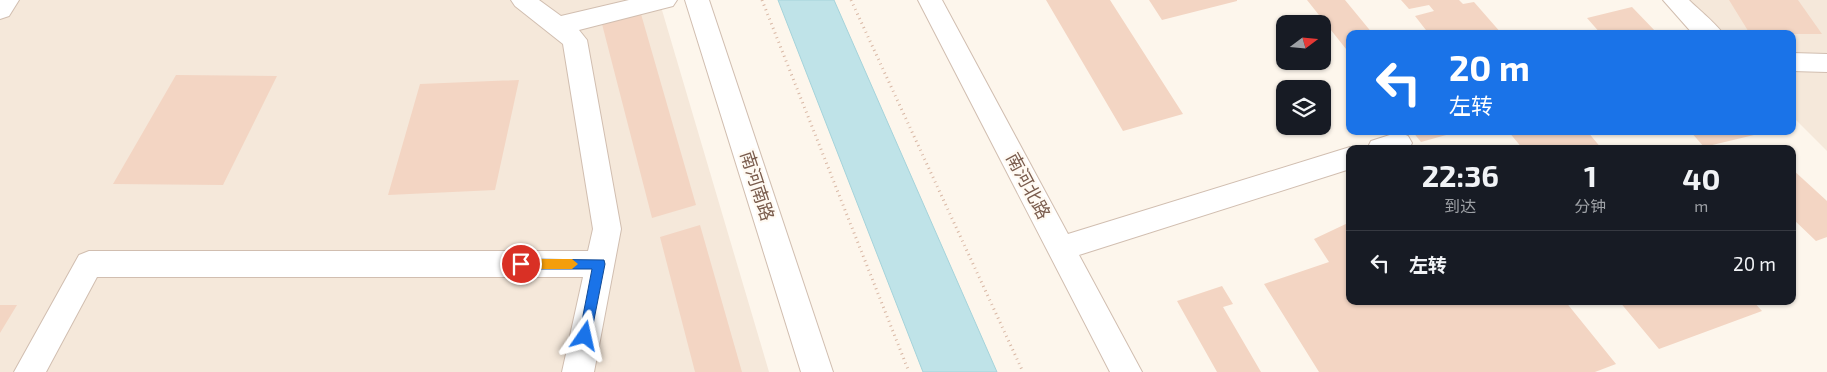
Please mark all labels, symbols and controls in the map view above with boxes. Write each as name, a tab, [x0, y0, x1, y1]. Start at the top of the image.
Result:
north arrow	[1276, 15, 1331, 70]
map controls	[1276, 15, 1331, 135]
text: 20 m	[1449, 46, 1530, 88]
icon: left	[1366, 50, 1431, 115]
button: layers	[1276, 80, 1331, 135]
text: 左转	[1449, 92, 1493, 118]
street label: 南河南路	[736, 148, 780, 223]
street label: 南河北路	[1002, 149, 1055, 222]
text: 22:36	[1422, 157, 1499, 193]
text: 1	[1584, 157, 1597, 193]
text: 40	[1682, 160, 1720, 196]
text: 到达	[1444, 196, 1476, 215]
text: 分钟	[1575, 196, 1607, 215]
text: m	[1694, 196, 1708, 215]
pin	[500, 243, 542, 285]
icon: left	[1366, 249, 1394, 277]
icon: arrive	[507, 250, 535, 278]
text: 20 m	[1733, 252, 1776, 275]
text: 左转	[1409, 253, 1447, 276]
position arrow	[558, 309, 610, 361]

